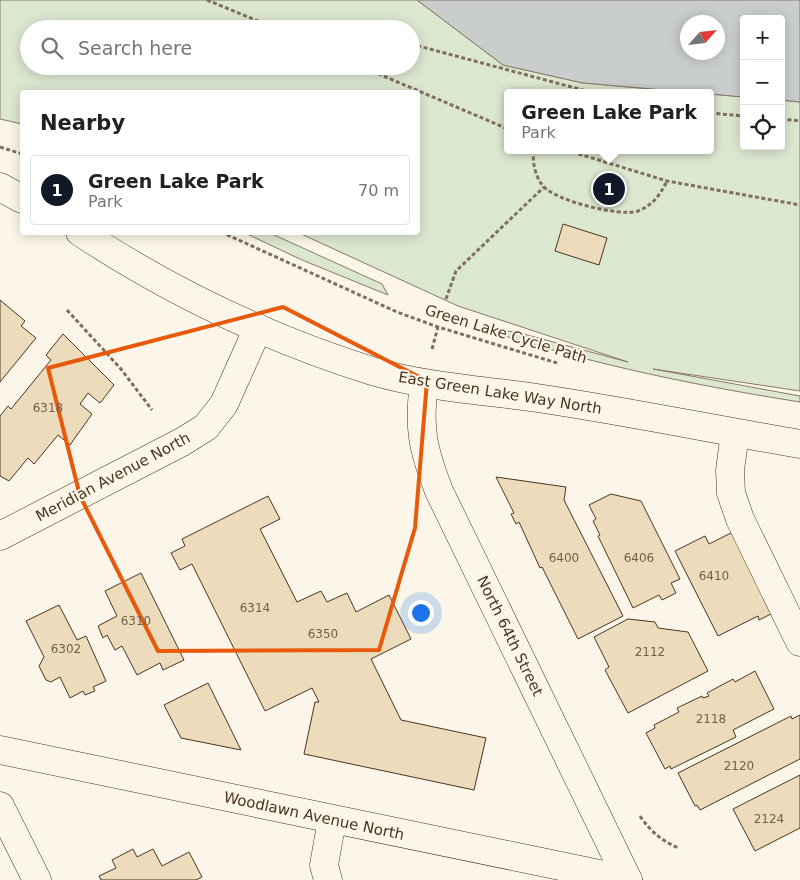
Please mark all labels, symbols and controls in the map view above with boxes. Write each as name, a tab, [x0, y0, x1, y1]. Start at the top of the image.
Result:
north arrow	[680, 15, 725, 60]
map controls	[740, 15, 785, 150]
button: +	[740, 15, 785, 60]
search box	[20, 20, 420, 75]
icon: search	[38, 34, 66, 62]
text: Search here	[78, 37, 192, 59]
button: −	[740, 60, 785, 105]
popup	[504, 89, 714, 154]
text: Green Lake Park	[521, 101, 697, 123]
button: locate	[740, 105, 785, 150]
text: Nearby	[40, 111, 125, 135]
text: Park	[521, 123, 556, 142]
text: Green Lake Park	[88, 170, 264, 192]
pin: 1	[593, 170, 625, 208]
text: 1	[51, 181, 63, 200]
text: 70 m	[358, 181, 399, 200]
text: Park	[88, 192, 123, 211]
street label: Green Lake Cycle Path	[423, 301, 589, 367]
street label: East Green Lake Way North	[397, 368, 603, 418]
house number: 6318	[33, 401, 63, 415]
street label: Meridian Avenue North	[33, 429, 193, 525]
house number: 6400	[549, 551, 579, 565]
house number: 6406	[624, 551, 654, 565]
house number: 6410	[699, 569, 729, 583]
street label: North 64th Street	[473, 573, 547, 699]
your location	[408, 600, 434, 626]
house number: 6314	[240, 601, 270, 615]
house number: 6310	[121, 614, 151, 628]
house number: 6350	[308, 627, 338, 641]
house number: 6302	[51, 642, 81, 656]
house number: 2112	[635, 645, 665, 659]
house number: 2118	[696, 712, 726, 726]
house number: 2120	[724, 759, 754, 773]
street label: Woodlawn Avenue North	[222, 788, 406, 844]
house number: 2124	[754, 812, 784, 826]

